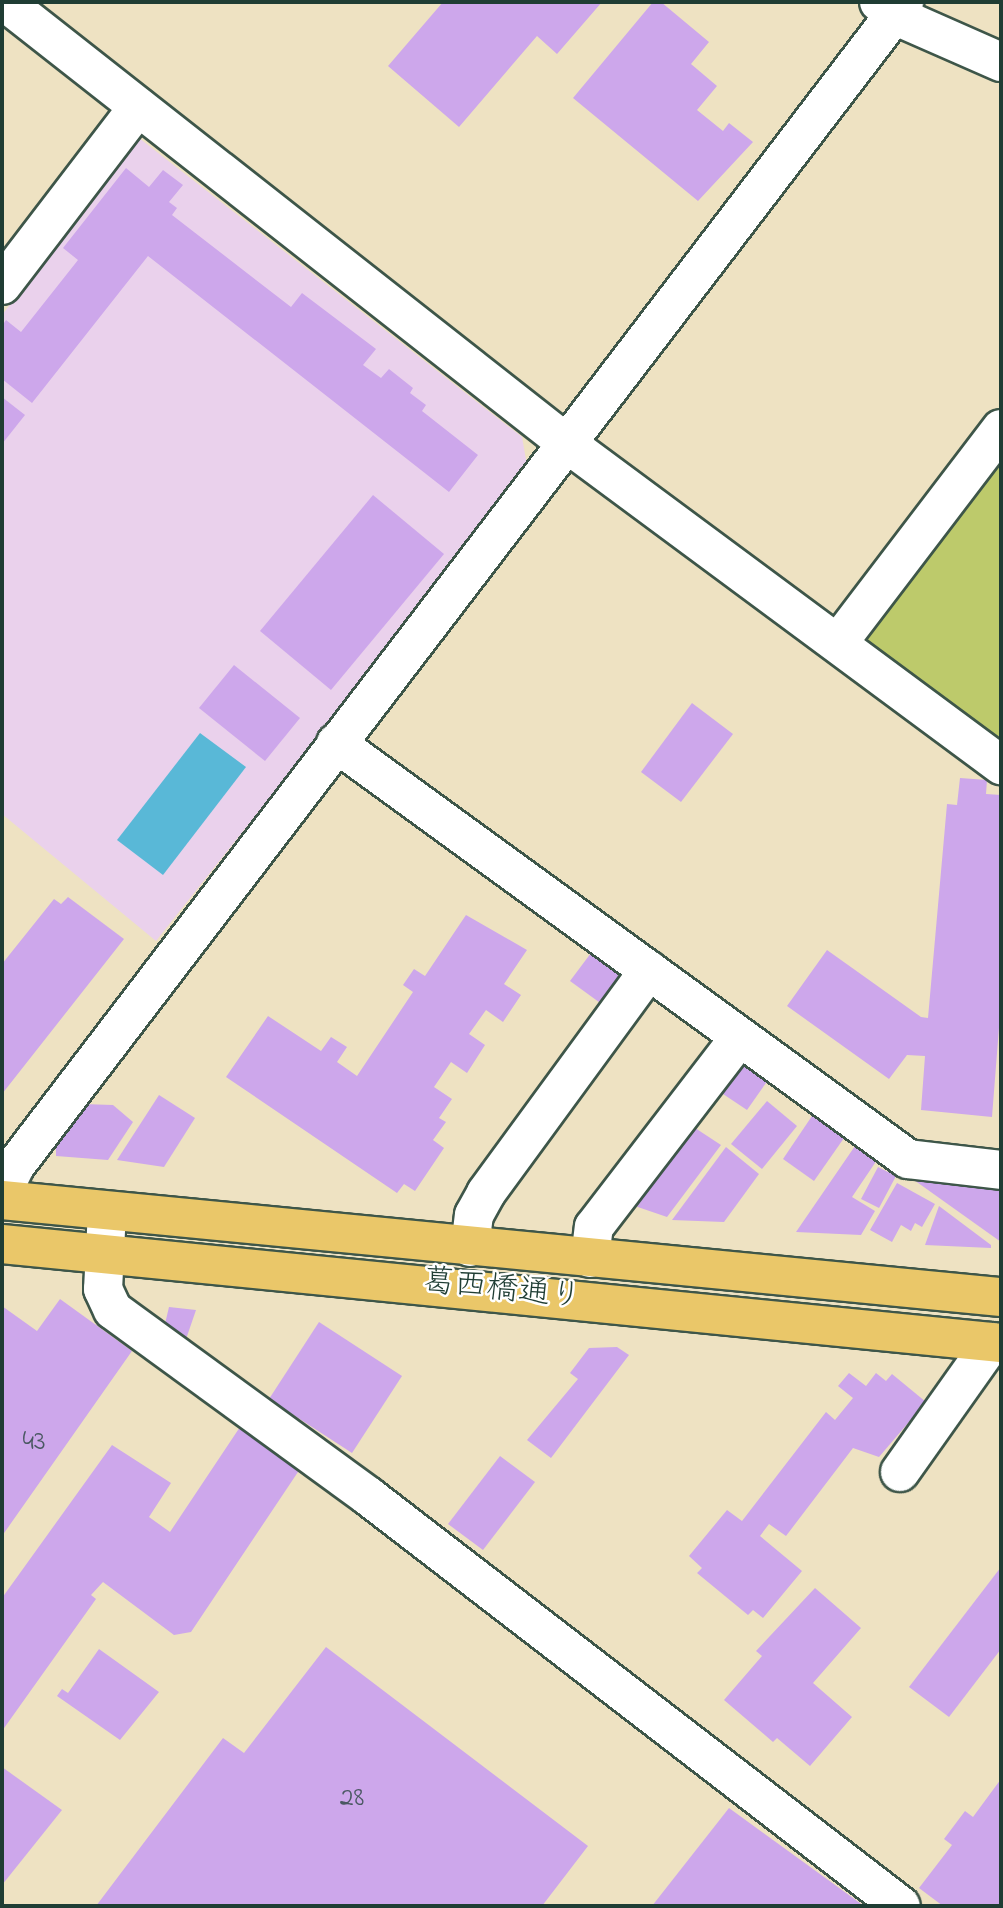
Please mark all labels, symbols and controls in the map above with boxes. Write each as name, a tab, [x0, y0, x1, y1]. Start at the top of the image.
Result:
street label: 葛西橋通り	[420, 1264, 584, 1318]
house number: 43	[22, 1426, 46, 1460]
house number: 28	[340, 1782, 364, 1816]

